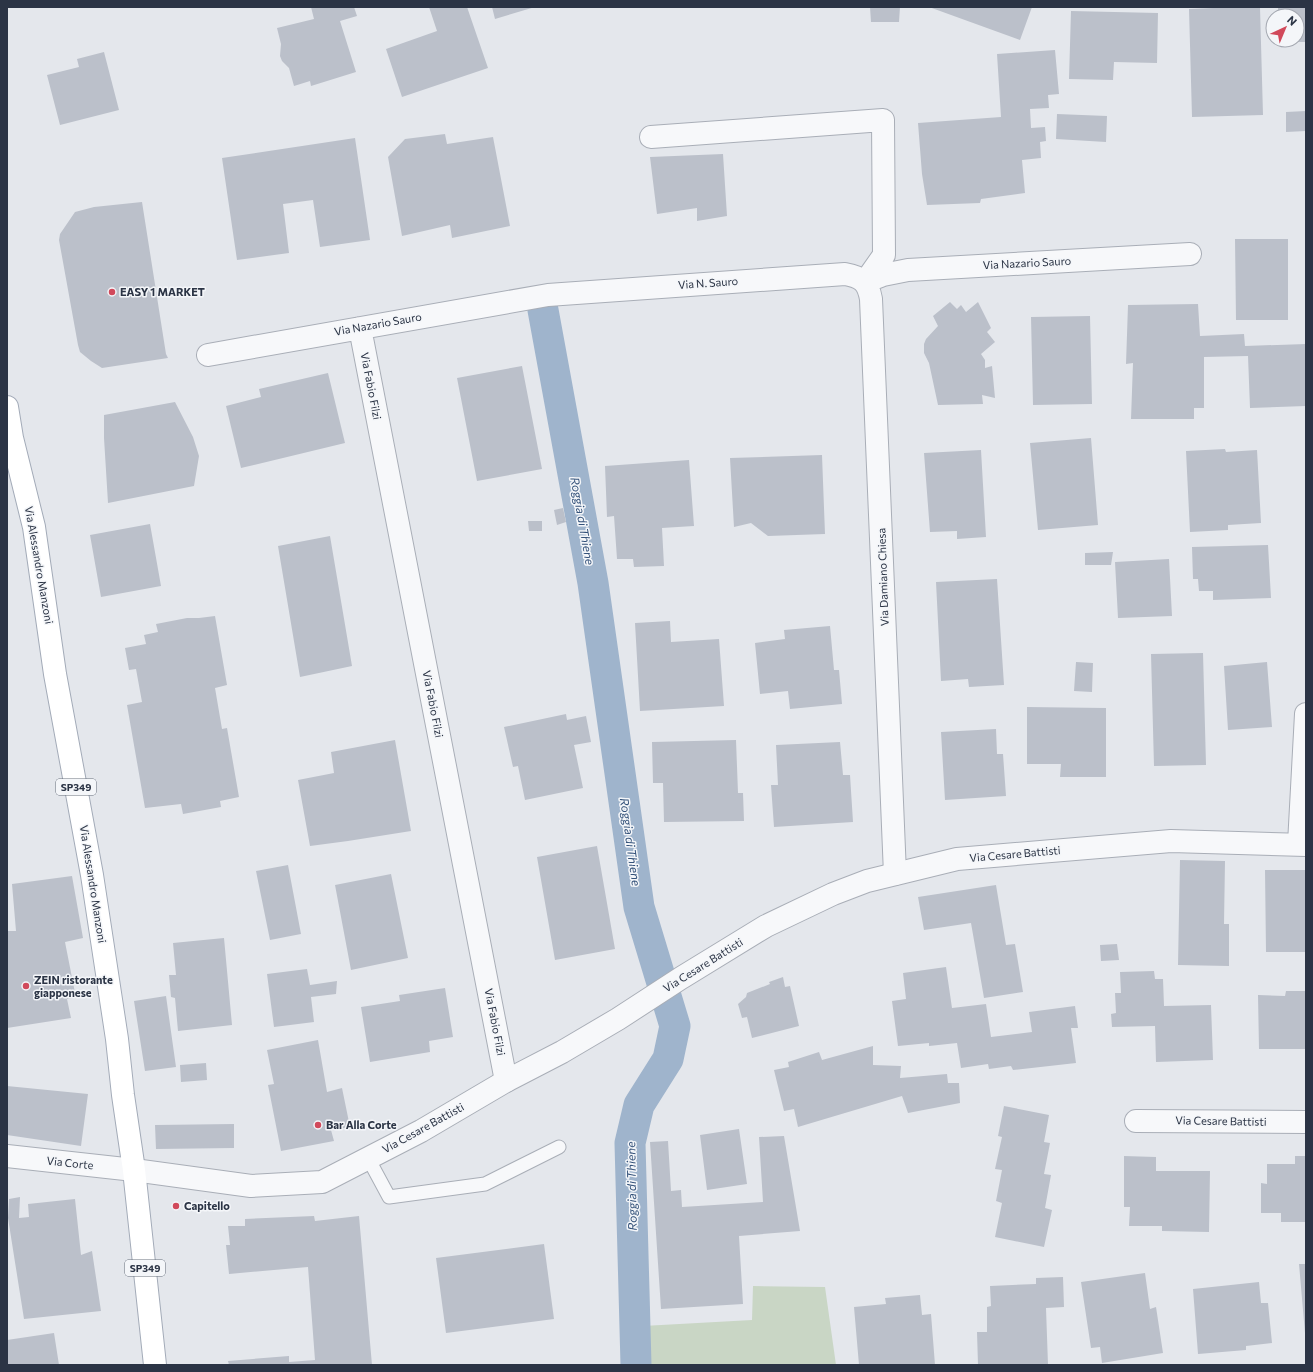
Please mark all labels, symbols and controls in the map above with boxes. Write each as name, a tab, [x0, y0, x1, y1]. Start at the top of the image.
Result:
north arrow	[1265, 8, 1305, 48]
text: N	[1285, 13, 1300, 28]
street label: Via Nazario Sauro	[982, 254, 1072, 271]
street label: Via N. Sauro	[677, 274, 739, 291]
place label: EASY 1 MARKET	[120, 285, 205, 298]
marker: EASY 1 MARKET	[107, 287, 117, 297]
street label: Via Nazario Sauro	[333, 309, 423, 338]
street label: Via Fabio Filzi	[359, 351, 384, 421]
water label: Roggia di Thiene	[568, 476, 598, 567]
street label: Via Alessandro Manzoni	[23, 505, 56, 625]
street label: Via Damiano Chiesa	[874, 528, 891, 626]
street label: Via Fabio Filzi	[421, 669, 446, 739]
road number: SP349	[56, 779, 96, 795]
water label: Roggia di Thiene	[618, 797, 644, 888]
street label: Via Alessandro Manzoni	[78, 824, 109, 944]
street label: Via Cesare Battisti	[969, 843, 1061, 864]
street label: Via Cesare Battisti	[661, 935, 745, 994]
place label: ZEIN ristorante giapponese	[34, 973, 113, 999]
marker: ZEIN ristorante giapponese	[21, 981, 31, 991]
street label: Via Fabio Filzi	[483, 987, 508, 1057]
street label: Via Cesare Battisti	[380, 1100, 466, 1155]
street label: Via Cesare Battisti	[1175, 1113, 1267, 1128]
place label: Bar Alla Corte	[326, 1118, 397, 1131]
marker: Bar Alla Corte	[313, 1120, 323, 1130]
water label: Roggia di Thiene	[623, 1141, 639, 1231]
street label: Via Corte	[46, 1154, 94, 1171]
place label: Capitello	[184, 1199, 230, 1212]
marker: Capitello	[171, 1201, 181, 1211]
road number: SP349	[125, 1260, 165, 1276]

